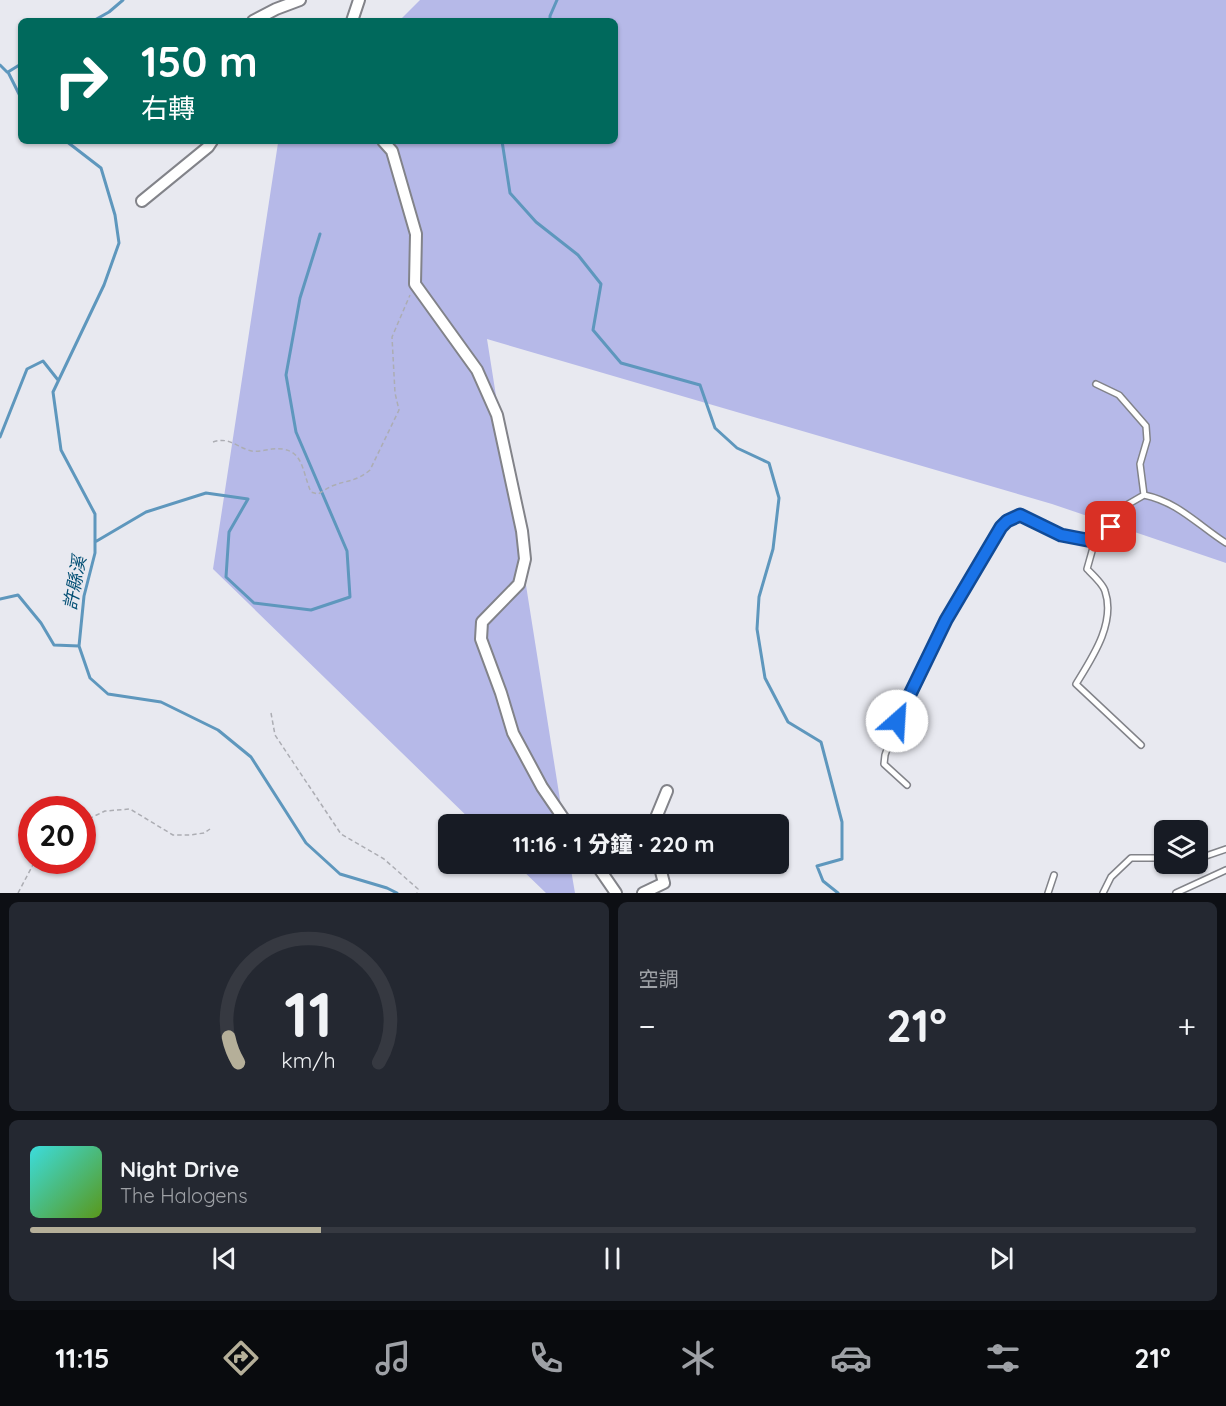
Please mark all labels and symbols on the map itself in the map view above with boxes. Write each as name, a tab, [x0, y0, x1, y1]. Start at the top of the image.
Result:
pin	[1085, 501, 1136, 552]
water label: 許縣溪	[58, 551, 92, 612]
position arrow	[865, 689, 929, 753]
speed limit sign: 20	[18, 796, 96, 874]

